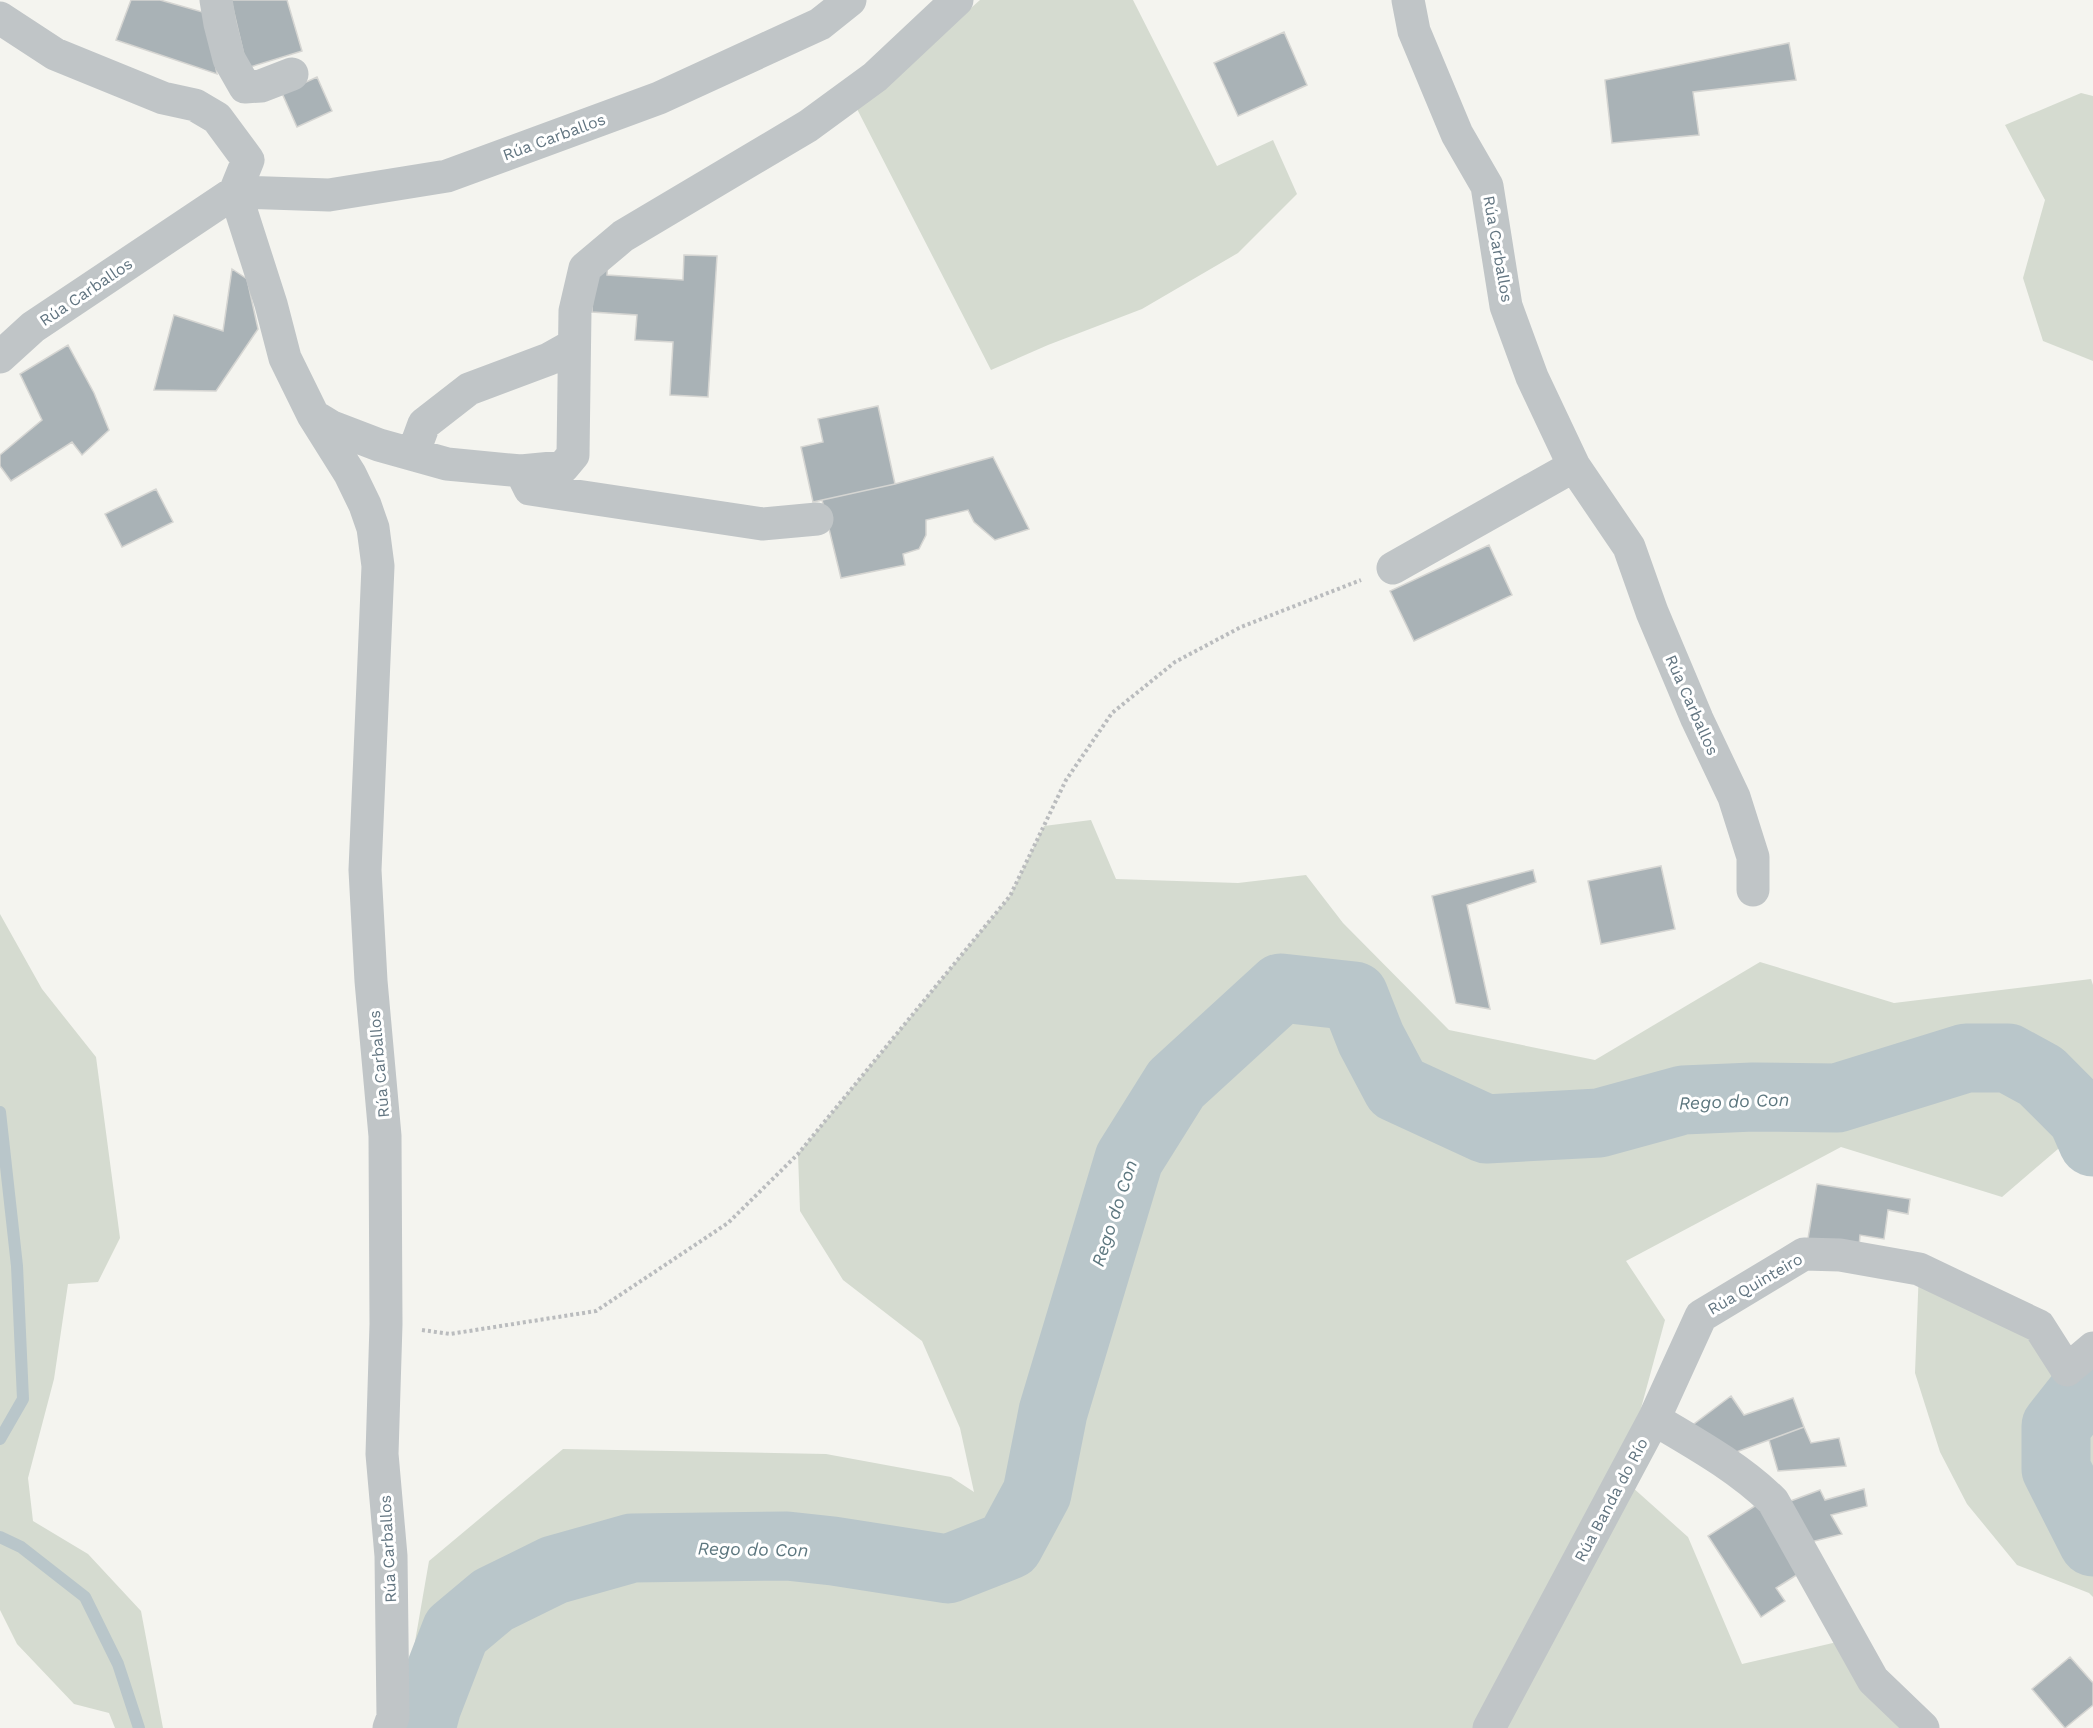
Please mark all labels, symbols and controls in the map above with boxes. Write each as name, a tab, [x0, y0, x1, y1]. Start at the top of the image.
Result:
street label: Rúa Carballos	[500, 110, 608, 164]
street label: Rúa Carballos	[1479, 194, 1517, 304]
street label: Rúa Carballos	[36, 254, 136, 330]
street label: Rúa Carballos	[1661, 652, 1723, 758]
street label: Rúa Carballos	[365, 1009, 393, 1119]
water label: Rego do Con	[1678, 1089, 1790, 1113]
water label: Rego do Con	[1087, 1157, 1141, 1269]
street label: Rúa Quinteiro	[1704, 1249, 1806, 1319]
street label: Rúa Banda do Río	[1570, 1435, 1652, 1565]
street label: Rúa Carballos	[376, 1495, 400, 1603]
water label: Rego do Con	[697, 1538, 809, 1560]

